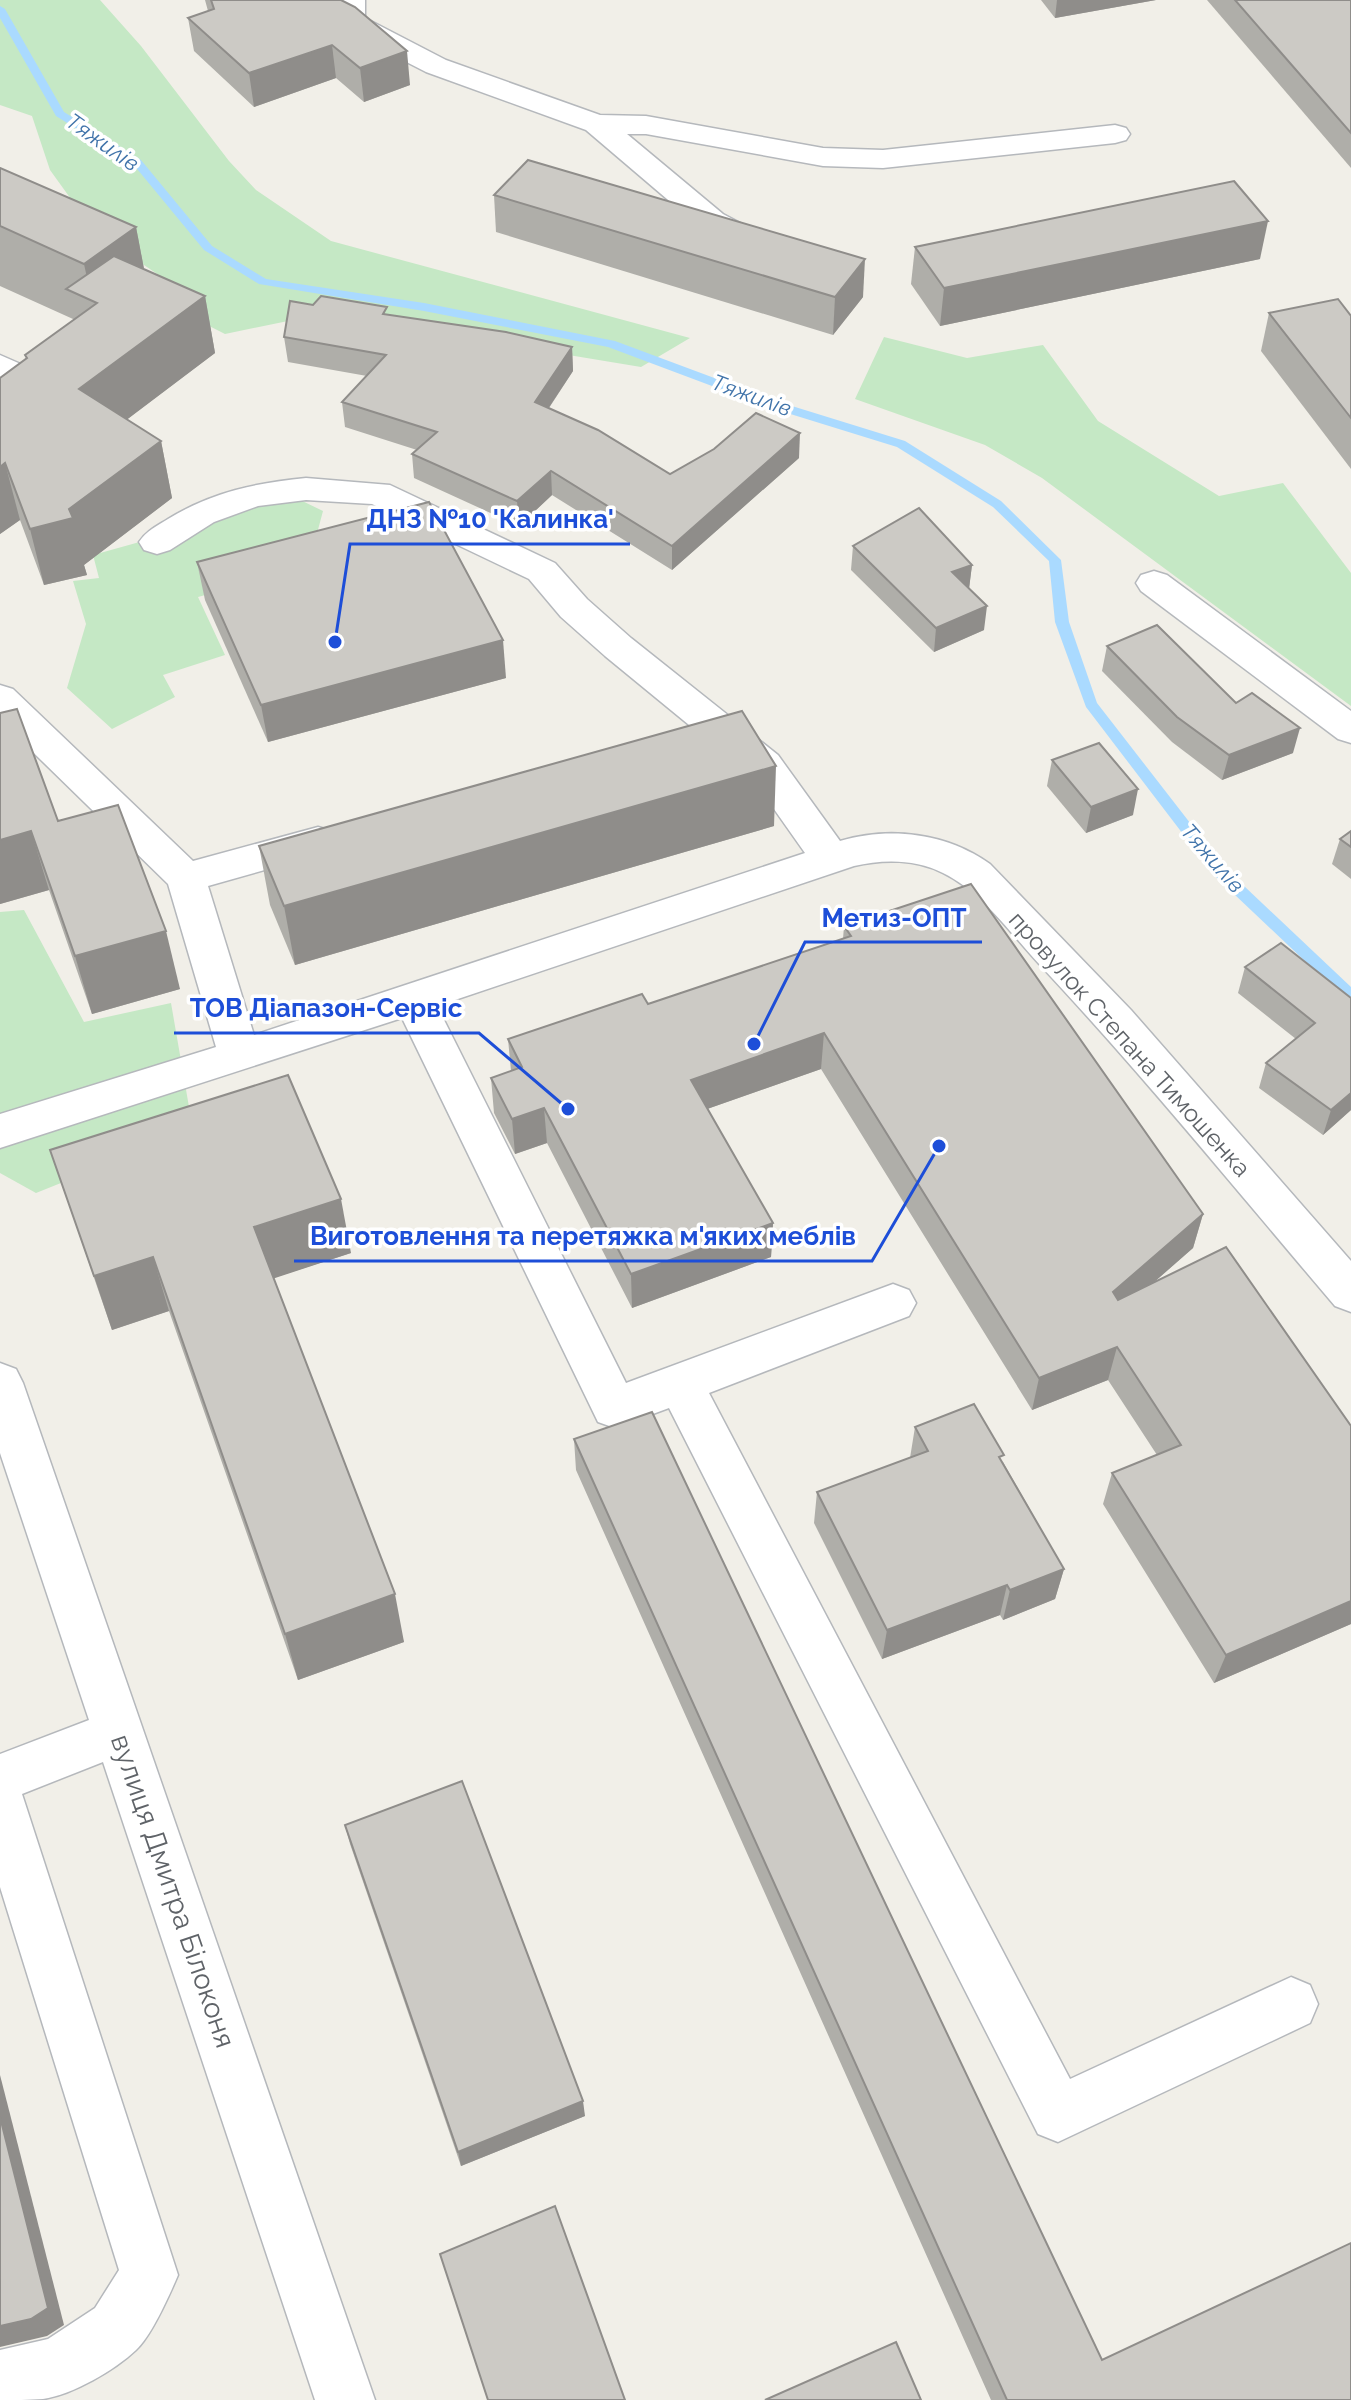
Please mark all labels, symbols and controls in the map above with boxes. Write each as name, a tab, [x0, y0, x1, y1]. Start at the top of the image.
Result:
water label: Тяжилів	[62, 108, 144, 176]
water label: Тяжилів	[709, 369, 795, 421]
callout: ДНЗ №10 'Калинка'	[350, 494, 630, 544]
text: ДНЗ №10 'Калинка'	[366, 504, 614, 534]
water label: Тяжилів	[1176, 818, 1250, 898]
callout: Метиз-ОПТ	[805, 892, 982, 942]
text: Метиз-ОПТ	[821, 903, 967, 933]
street label: провулок Степана Тимошенка	[1003, 905, 1257, 1183]
callout: ТОВ Діапазон-Сервіс	[174, 983, 479, 1033]
text: ТОВ Діапазон-Сервіс	[190, 993, 463, 1023]
callout: Виготовлення та перетяжка м'яких меблів	[294, 1211, 872, 1261]
text: Виготовлення та перетяжка м'яких меблів	[310, 1221, 856, 1251]
street label: вулиця Дмитра Білоконя	[104, 1730, 242, 2052]

